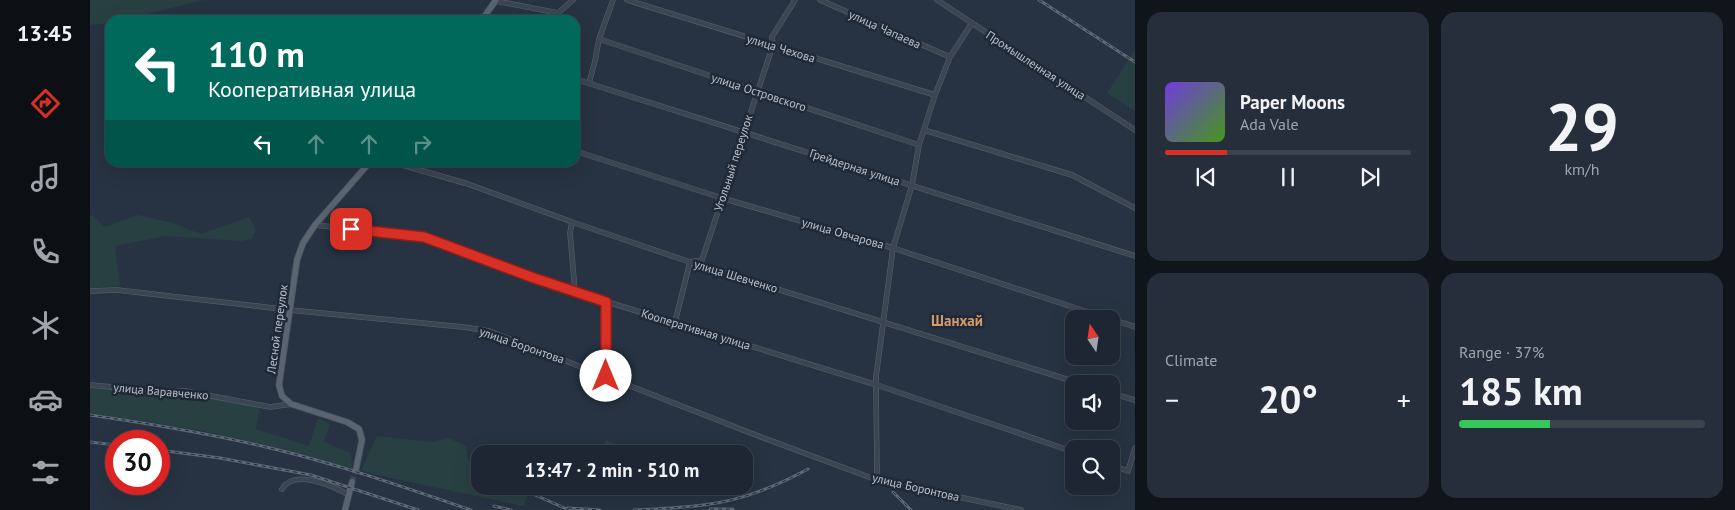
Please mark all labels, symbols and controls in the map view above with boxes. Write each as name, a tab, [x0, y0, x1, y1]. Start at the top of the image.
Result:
street label: улица Чапаева	[847, 6, 923, 52]
text: 13:45	[17, 19, 73, 47]
street label: Промышленная улица	[983, 27, 1089, 103]
street label: улица Чехова	[745, 30, 817, 66]
text: 110 m	[208, 31, 305, 77]
icon: left	[125, 35, 190, 100]
street label: улица Островского	[710, 70, 808, 114]
text: Кооперативная улица	[208, 75, 416, 103]
text: 29	[1545, 84, 1619, 168]
icon: directions	[28, 86, 63, 121]
text: Paper Moons	[1240, 90, 1345, 114]
street label: Угольный переулок	[710, 112, 756, 213]
text: Ada Vale	[1240, 114, 1299, 134]
icon: left	[249, 130, 277, 158]
icon: ahead	[302, 130, 330, 158]
icon: ahead	[355, 130, 383, 158]
icon: right	[408, 130, 436, 158]
street label: Грейдерная улица	[808, 145, 902, 189]
text: km/h	[1564, 159, 1600, 179]
icon: music	[28, 160, 63, 195]
icon: previous	[1192, 163, 1220, 191]
icon: pause	[1274, 163, 1302, 191]
icon: next	[1356, 163, 1384, 191]
pin	[330, 208, 372, 250]
street label: улица Овчарова	[800, 214, 886, 252]
icon: arrive	[337, 215, 365, 243]
icon: phone	[28, 234, 63, 269]
street label: улица Шевченко	[692, 256, 780, 296]
street label: Лесной переулок	[263, 283, 291, 376]
street label: Кооперативная улица	[640, 305, 753, 353]
icon: climate	[28, 308, 63, 343]
north arrow	[1065, 310, 1120, 365]
map controls	[1065, 310, 1120, 495]
district label: Шанхай	[931, 311, 983, 330]
street label: улица Боронтова	[477, 323, 567, 367]
text: Range · 37%	[1459, 342, 1544, 362]
position arrow	[579, 349, 631, 401]
text: Climate	[1165, 350, 1217, 370]
text: 185 km	[1459, 366, 1583, 415]
text: 20°	[1258, 374, 1318, 423]
button: sound	[1065, 375, 1120, 430]
street label: улица Варавченко	[113, 379, 209, 403]
text: −	[1165, 381, 1179, 418]
text: +	[1397, 381, 1411, 418]
icon: car	[28, 382, 63, 417]
speed limit sign: 30	[105, 430, 170, 495]
button: search	[1065, 440, 1120, 495]
icon: filters	[28, 455, 63, 490]
text: 13:47 · 2 min · 510 m	[525, 458, 699, 482]
street label: улица Боронтова	[871, 470, 961, 504]

